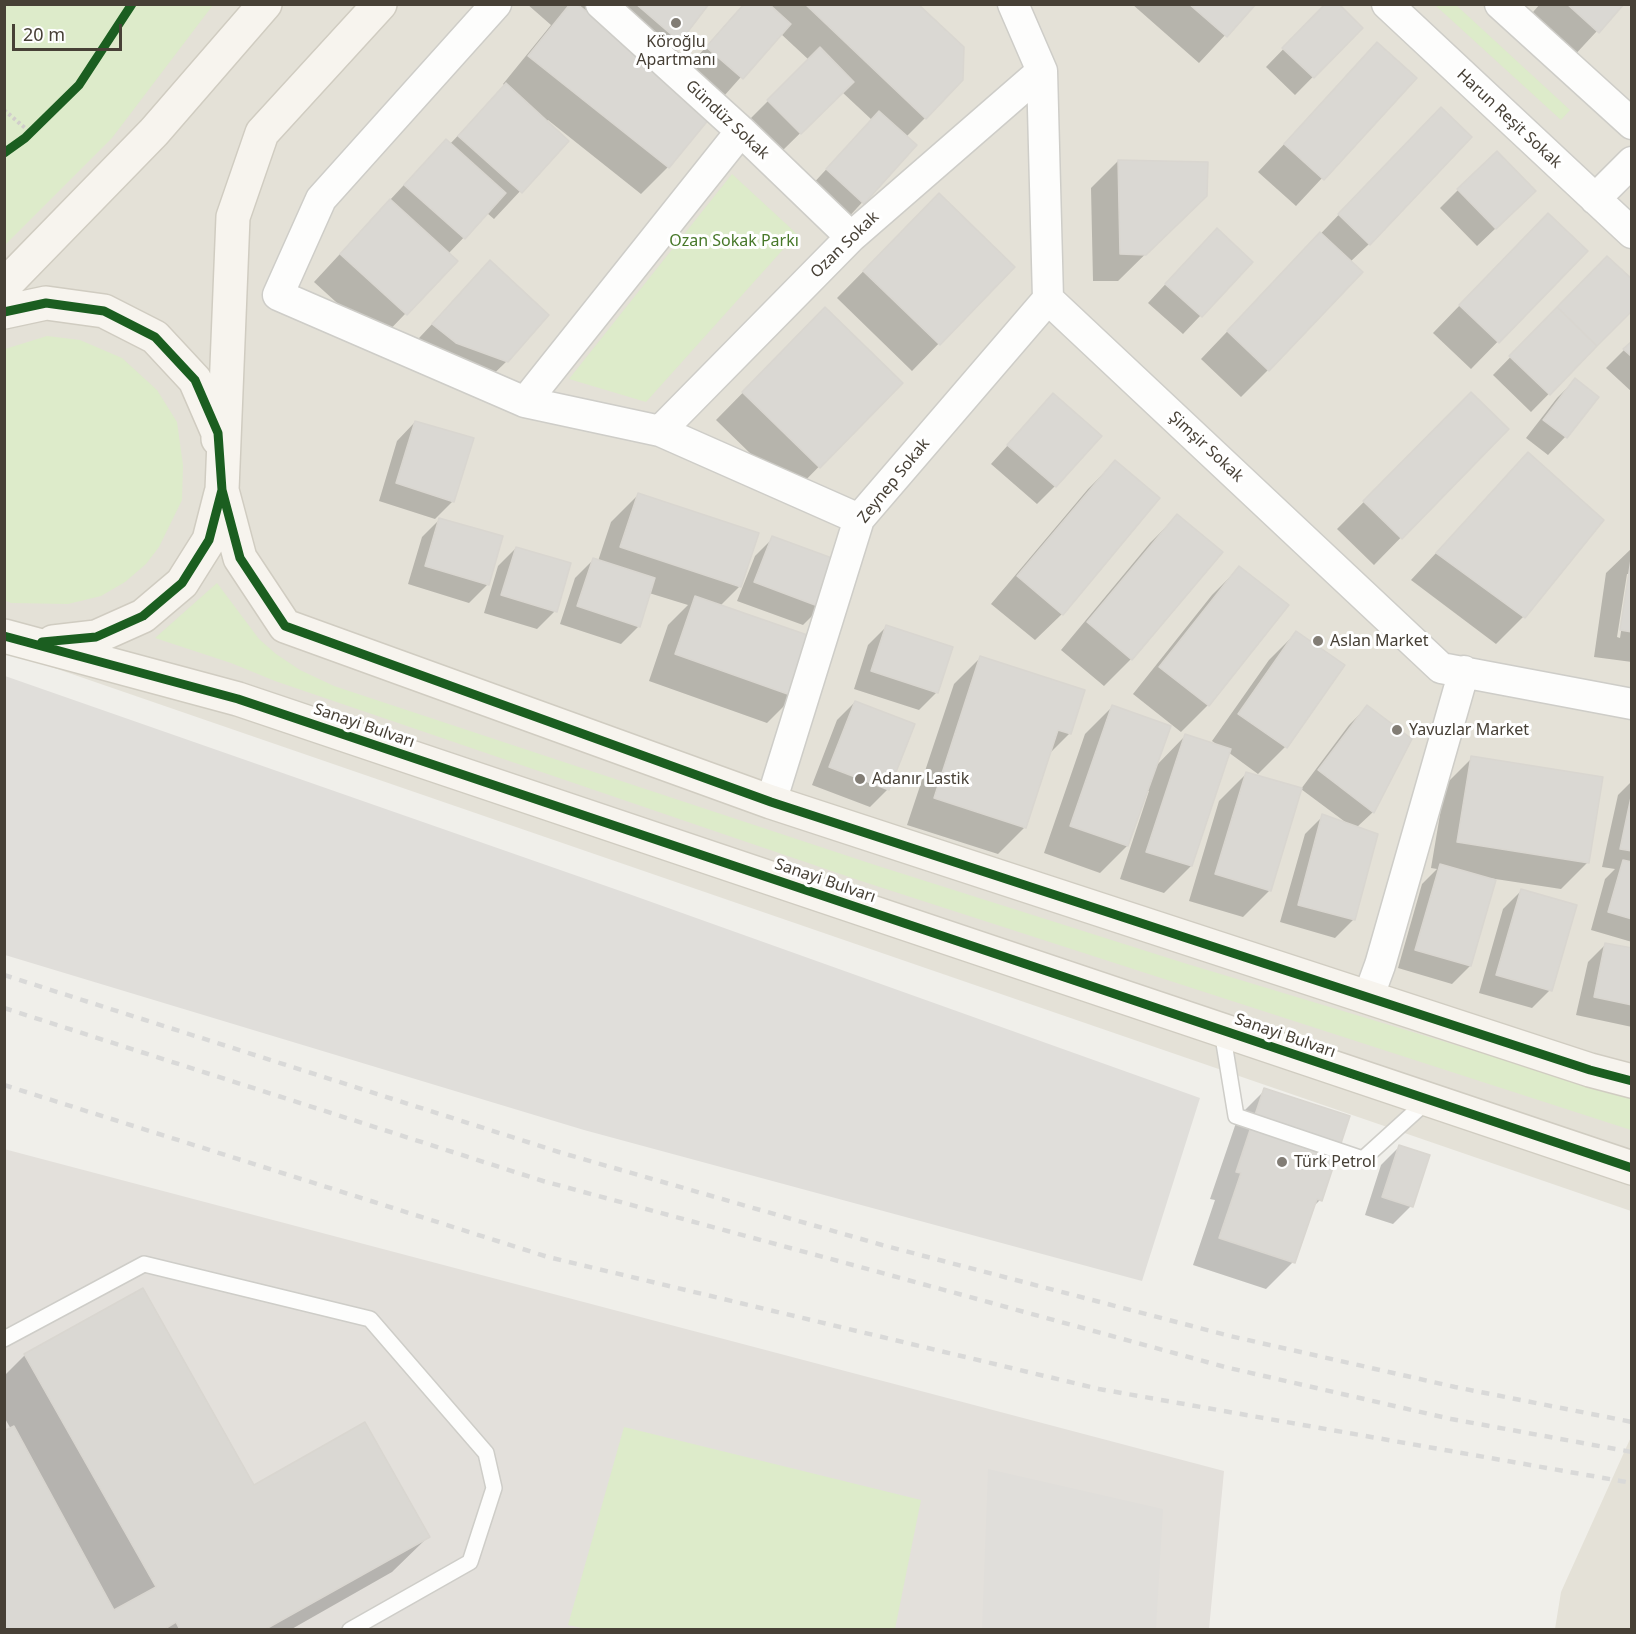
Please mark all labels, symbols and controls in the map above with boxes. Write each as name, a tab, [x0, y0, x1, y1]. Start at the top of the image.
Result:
scale bar	[15, 12, 124, 50]
marker: Köroğlu Apartmanı	[669, 16, 683, 30]
text: 20 m	[23, 22, 65, 46]
place label: Köroğlu Apartmanı	[636, 32, 716, 70]
street label: Harun Reşit Sokak	[1452, 65, 1566, 173]
street label: Gündüz Sokak	[681, 76, 773, 164]
street label: Ozan Sokak	[807, 208, 883, 282]
park label: Ozan Sokak Parkı	[669, 231, 799, 251]
street label: Şimşir Sokak	[1165, 408, 1247, 486]
street label: Zeynep Sokak	[854, 435, 934, 527]
place label: Aslan Market	[1330, 631, 1428, 651]
marker: Aslan Market	[1311, 634, 1325, 648]
street label: Sanayi Bulvarı	[311, 700, 417, 752]
place label: Yavuzlar Market	[1409, 720, 1529, 740]
marker: Yavuzlar Market	[1390, 723, 1404, 737]
place label: Adanır Lastik	[872, 769, 969, 789]
marker: Adanır Lastik	[853, 772, 867, 786]
street label: Sanayi Bulvarı	[772, 855, 878, 907]
street label: Sanayi Bulvarı	[1232, 1010, 1338, 1062]
place label: Türk Petrol	[1294, 1152, 1376, 1172]
marker: Türk Petrol	[1275, 1155, 1289, 1169]

